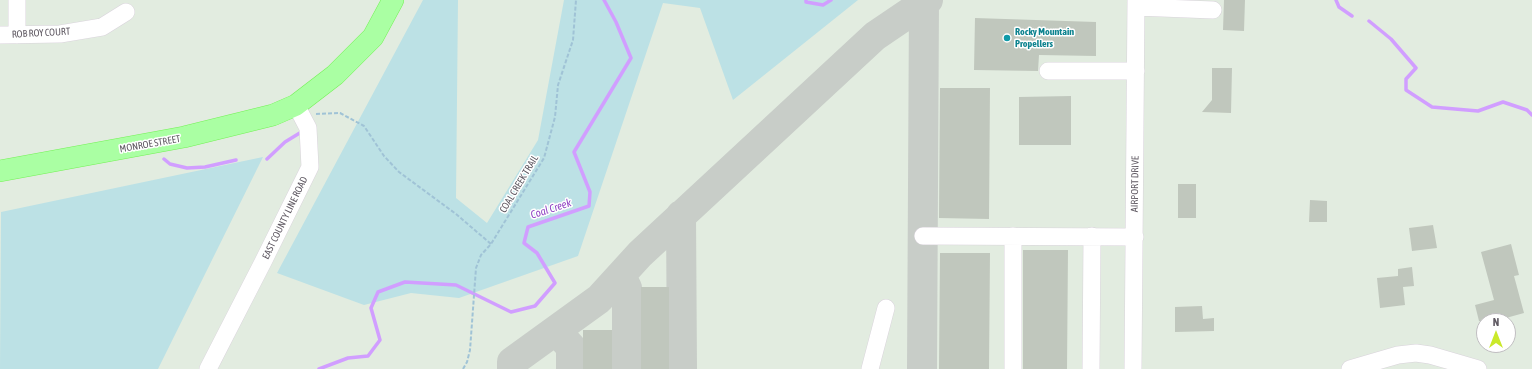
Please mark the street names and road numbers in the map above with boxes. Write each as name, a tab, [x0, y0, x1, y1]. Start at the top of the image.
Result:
street label: ROB ROY COURT	[11, 25, 71, 41]
street label: MONROE STREET	[119, 133, 181, 155]
street label: COAL CREEK TRAIL	[497, 153, 541, 215]
street label: AIRPORT DRIVE	[1129, 156, 1141, 212]
street label: EAST COUNTY LINE ROAD	[260, 175, 310, 261]

